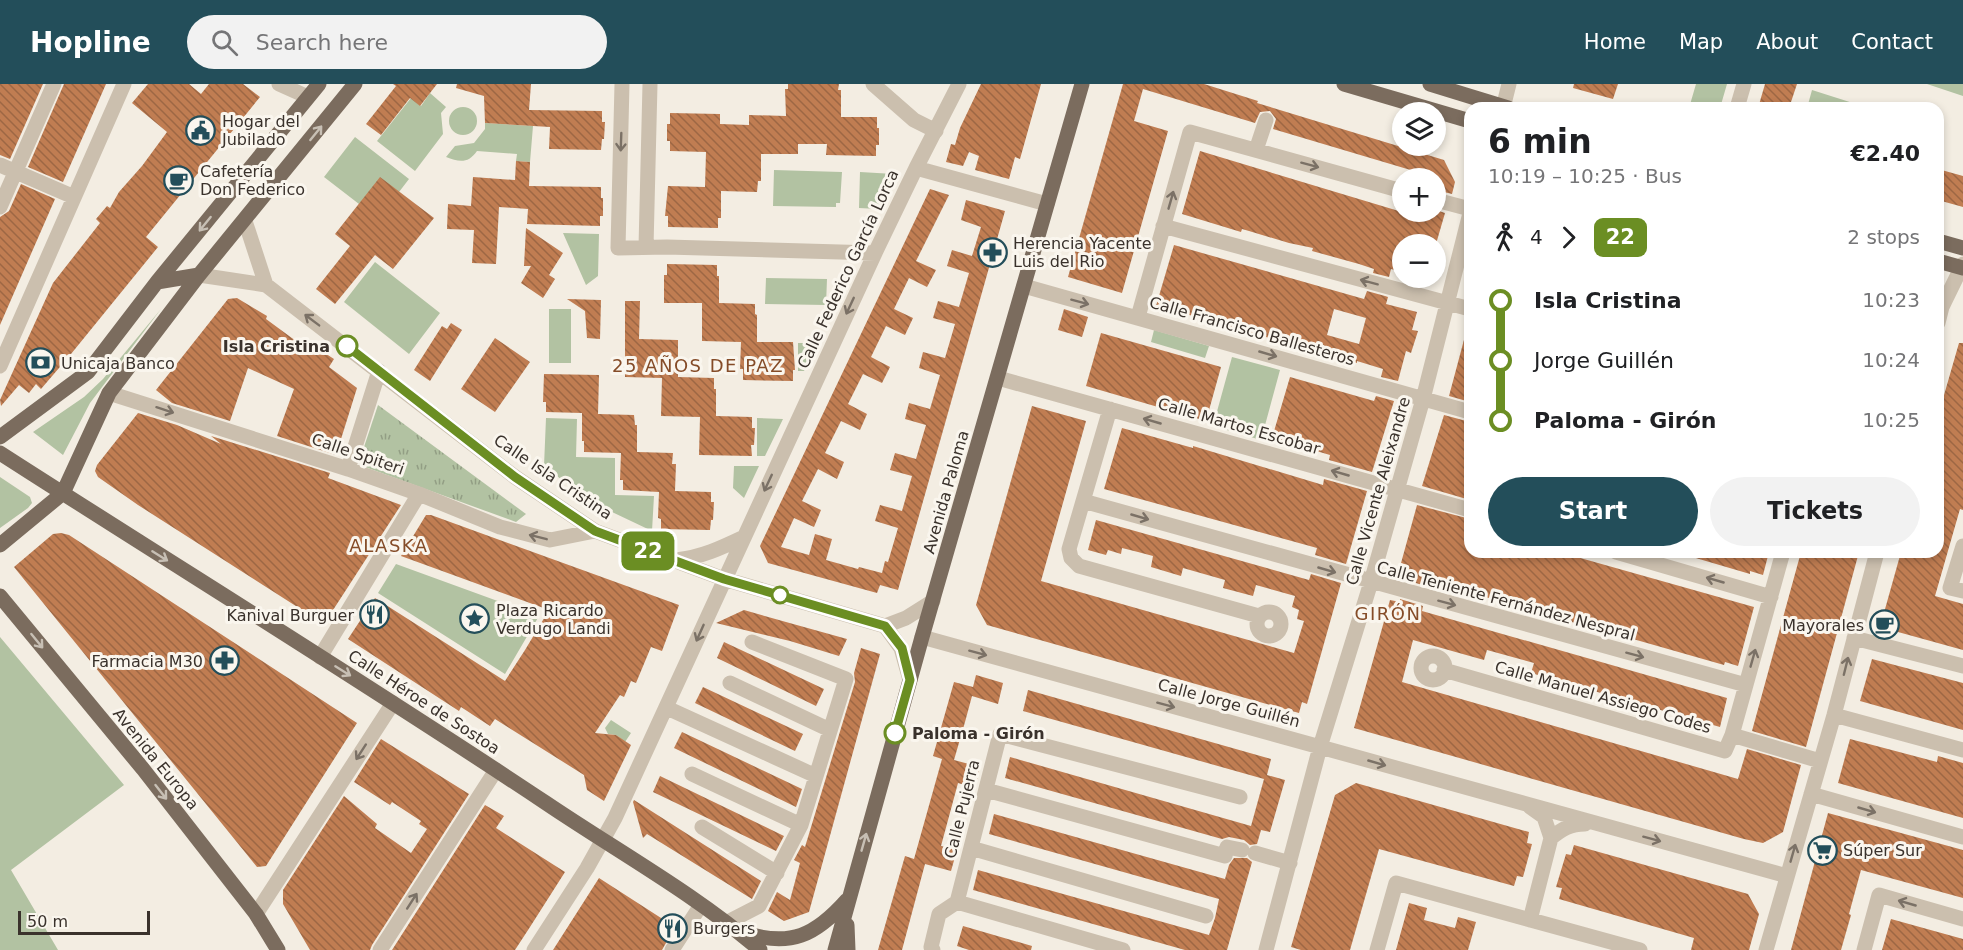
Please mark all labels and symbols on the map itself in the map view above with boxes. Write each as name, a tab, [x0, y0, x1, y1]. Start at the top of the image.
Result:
place label: Hogar del Jubilado	[221, 112, 300, 149]
public building icon: Hogar del Jubilado	[185, 114, 217, 146]
one-way arrow	[309, 125, 322, 141]
one-way arrow	[615, 132, 626, 152]
one-way arrow	[1300, 160, 1319, 171]
place label: Cafetería Don Federico	[200, 162, 305, 199]
cafe icon: Cafetería Don Federico	[163, 164, 195, 196]
street label: Calle Federico García Lorca	[793, 166, 903, 372]
one-way arrow	[1165, 191, 1177, 210]
one-way arrow	[199, 215, 212, 231]
place label: Herencia Yacente Luis del Rio	[1013, 234, 1152, 271]
pharmacy icon: Herencia Yacente Luis del Rio	[976, 236, 1008, 268]
one-way arrow	[1360, 275, 1379, 287]
street label: Calle Francisco Ballesteros	[1147, 293, 1357, 369]
one-way arrow	[1070, 296, 1089, 308]
one-way arrow	[844, 297, 856, 315]
one-way arrow	[305, 314, 321, 327]
marker: Isla Cristina	[336, 335, 358, 357]
place label: Isla Cristina	[223, 337, 330, 356]
bank icon: Unicaja Banco	[24, 347, 56, 379]
one-way arrow	[1258, 349, 1277, 361]
place label: Unicaja Banco	[61, 354, 175, 373]
district label: 25 AÑOS DE PAZ	[612, 355, 784, 376]
street label: Calle Martos Escobar	[1156, 394, 1323, 458]
street label: Calle Vicente Aleixandre	[1342, 395, 1414, 587]
one-way arrow	[155, 405, 174, 416]
one-way arrow	[1143, 414, 1162, 426]
street label: Avenida Paloma	[919, 428, 973, 556]
street label: Calle Spiteri	[309, 429, 407, 479]
street label: Calle Isla Cristina	[490, 430, 616, 524]
one-way arrow	[1330, 467, 1349, 478]
one-way arrow	[762, 474, 773, 492]
one-way arrow	[1130, 511, 1149, 523]
one-way arrow	[529, 530, 548, 542]
line badge: 22	[621, 532, 675, 570]
district label: ALASKA	[349, 535, 429, 556]
one-way arrow	[152, 549, 169, 562]
street label: Calle Teniente Fernández Nespral	[1375, 557, 1637, 645]
one-way arrow	[1317, 564, 1336, 576]
one-way arrow	[1706, 574, 1725, 585]
unlabelled marker	[771, 586, 789, 604]
one-way arrow	[1438, 598, 1457, 609]
restaurant icon: Kanival Burguer	[359, 599, 391, 631]
place label: Plaza Ricardo Verdugo Landi	[496, 601, 611, 638]
place icon: Plaza Ricardo Verdugo Landi	[459, 603, 491, 635]
district label: GIRÓN	[1355, 603, 1421, 624]
place label: Kanival Burguer	[226, 606, 354, 625]
cafe icon: Mayorales	[1869, 609, 1901, 641]
place label: Mayorales	[1782, 616, 1864, 635]
one-way arrow	[694, 623, 706, 641]
one-way arrow	[30, 633, 44, 648]
pharmacy icon: Farmacia M30	[208, 645, 240, 677]
street label: Calle Héroe de Sostoa	[345, 646, 503, 758]
one-way arrow	[969, 648, 988, 659]
one-way arrow	[1748, 649, 1760, 668]
one-way arrow	[1626, 650, 1645, 661]
place label: Farmacia M30	[91, 652, 203, 671]
street label: Calle Manuel Assiego Codes	[1493, 657, 1713, 737]
one-way arrow	[1841, 657, 1853, 676]
one-way arrow	[334, 666, 351, 678]
street label: Calle Jorge Guillén	[1156, 675, 1302, 731]
one-way arrow	[1157, 699, 1176, 711]
street label: Avenida Europa	[109, 704, 203, 814]
marker: Paloma - Girón	[884, 722, 906, 744]
place label: Paloma - Girón	[912, 724, 1045, 743]
one-way arrow	[355, 744, 368, 761]
street label: Calle Pujerra	[941, 758, 983, 860]
one-way arrow	[1367, 758, 1386, 769]
one-way arrow	[154, 784, 167, 800]
one-way arrow	[1857, 805, 1876, 816]
one-way arrow	[859, 833, 871, 852]
one-way arrow	[1642, 834, 1661, 846]
supermarket icon: Súper Sur	[1806, 834, 1838, 866]
place label: Súper Sur	[1843, 841, 1922, 860]
one-way arrow	[1788, 844, 1799, 863]
one-way arrow	[406, 893, 418, 910]
one-way arrow	[1898, 896, 1917, 908]
scale bar	[18, 908, 150, 936]
restaurant icon: Burgers	[656, 912, 688, 944]
place label: Burgers	[693, 919, 755, 938]

